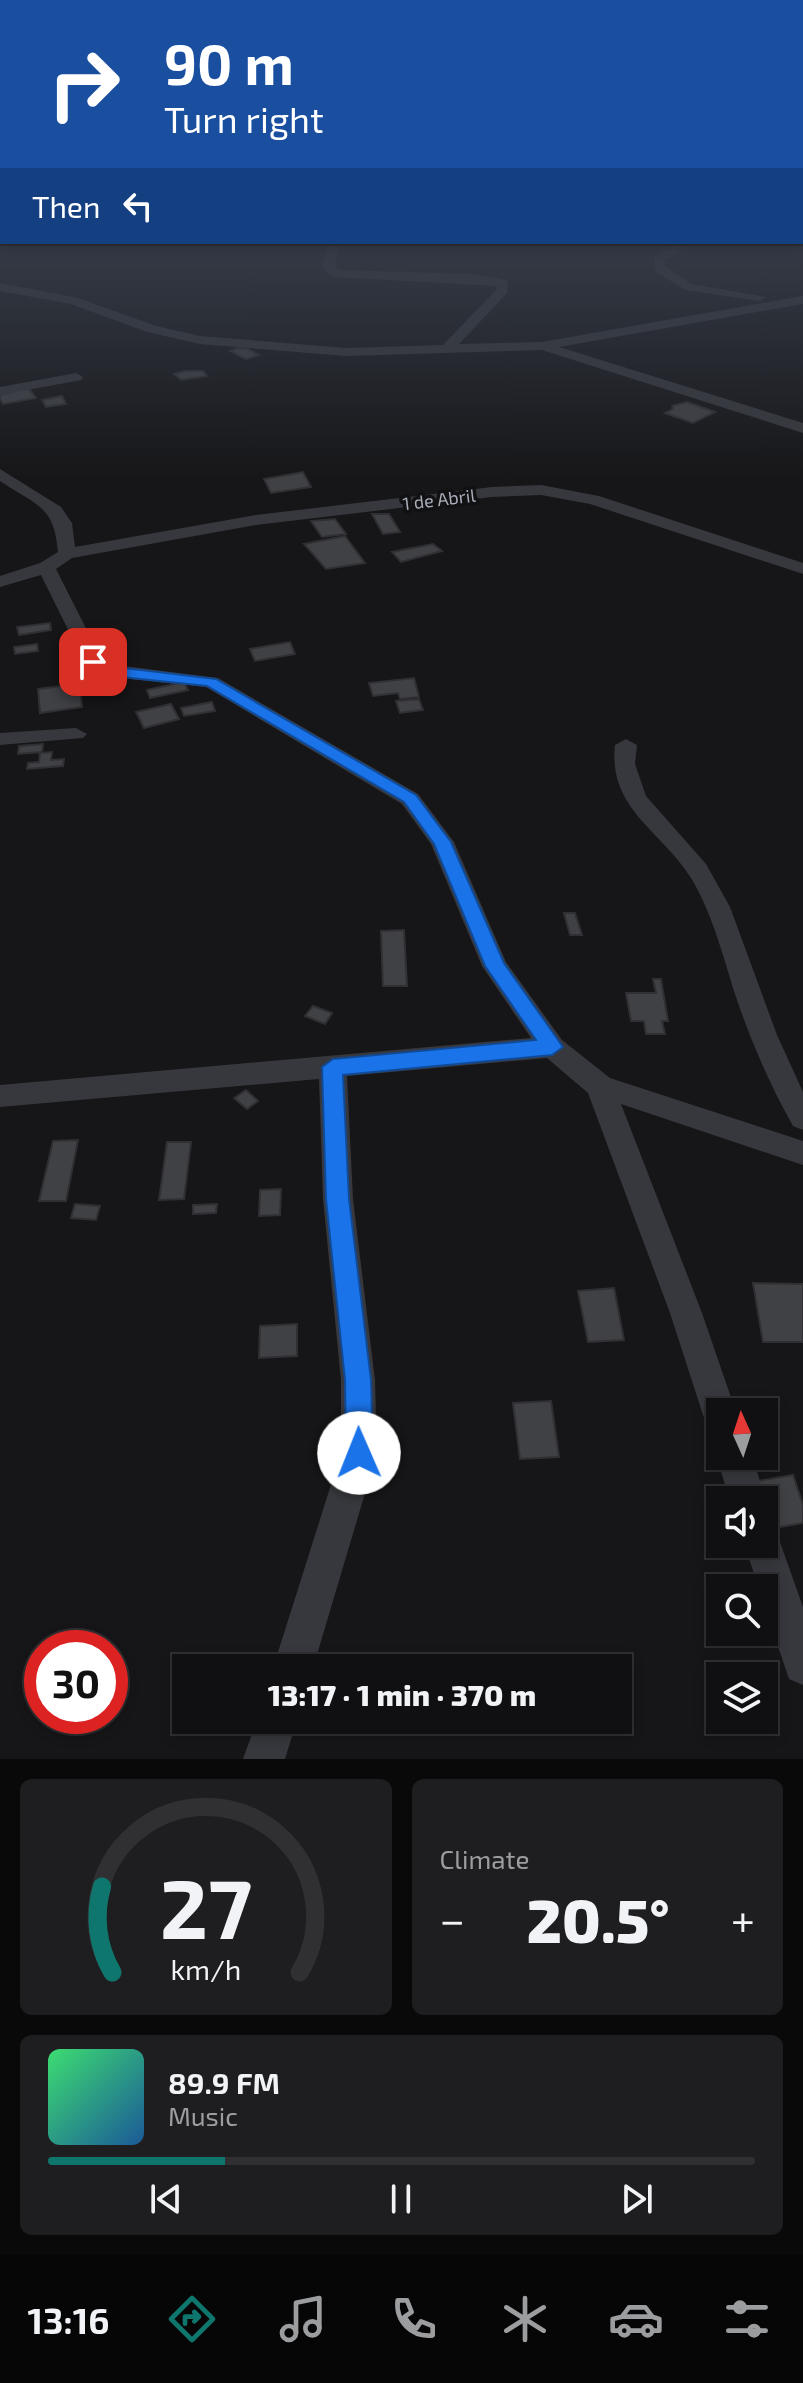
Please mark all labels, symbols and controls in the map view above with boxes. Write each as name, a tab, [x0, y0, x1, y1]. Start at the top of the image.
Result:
text: 90 m	[164, 29, 294, 96]
icon: right	[32, 32, 136, 136]
text: Turn right	[164, 97, 324, 140]
icon: left	[116, 184, 160, 228]
text: Then	[32, 188, 100, 224]
street label: 1 de Abril	[401, 484, 477, 514]
pin	[59, 628, 127, 696]
icon: arrive	[71, 640, 115, 684]
north arrow	[706, 1398, 778, 1470]
map controls	[706, 1398, 778, 1734]
position arrow	[317, 1411, 401, 1495]
button: sound	[706, 1486, 778, 1558]
button: search	[706, 1574, 778, 1646]
speed limit sign: 30	[24, 1630, 128, 1734]
button: layers	[706, 1662, 778, 1734]
text: 13:17 · 1 min · 370 m	[268, 1676, 536, 1712]
text: Climate	[440, 1843, 529, 1874]
text: 27	[160, 1856, 252, 1956]
text: 20.5°	[526, 1883, 670, 1955]
text: −	[440, 1892, 465, 1945]
text: +	[731, 1892, 755, 1945]
text: km/h	[170, 1951, 241, 1986]
text: 89.9 FM	[168, 2064, 280, 2100]
text: Music	[168, 2100, 238, 2131]
icon: previous	[144, 2177, 188, 2221]
icon: pause	[379, 2177, 423, 2221]
icon: next	[615, 2177, 659, 2221]
icon: directions	[164, 2291, 220, 2347]
icon: music	[275, 2291, 331, 2347]
icon: phone	[386, 2291, 442, 2347]
icon: climate	[497, 2291, 553, 2347]
icon: car	[608, 2291, 664, 2347]
icon: filters	[719, 2291, 775, 2347]
text: 13:16	[27, 2298, 110, 2341]

